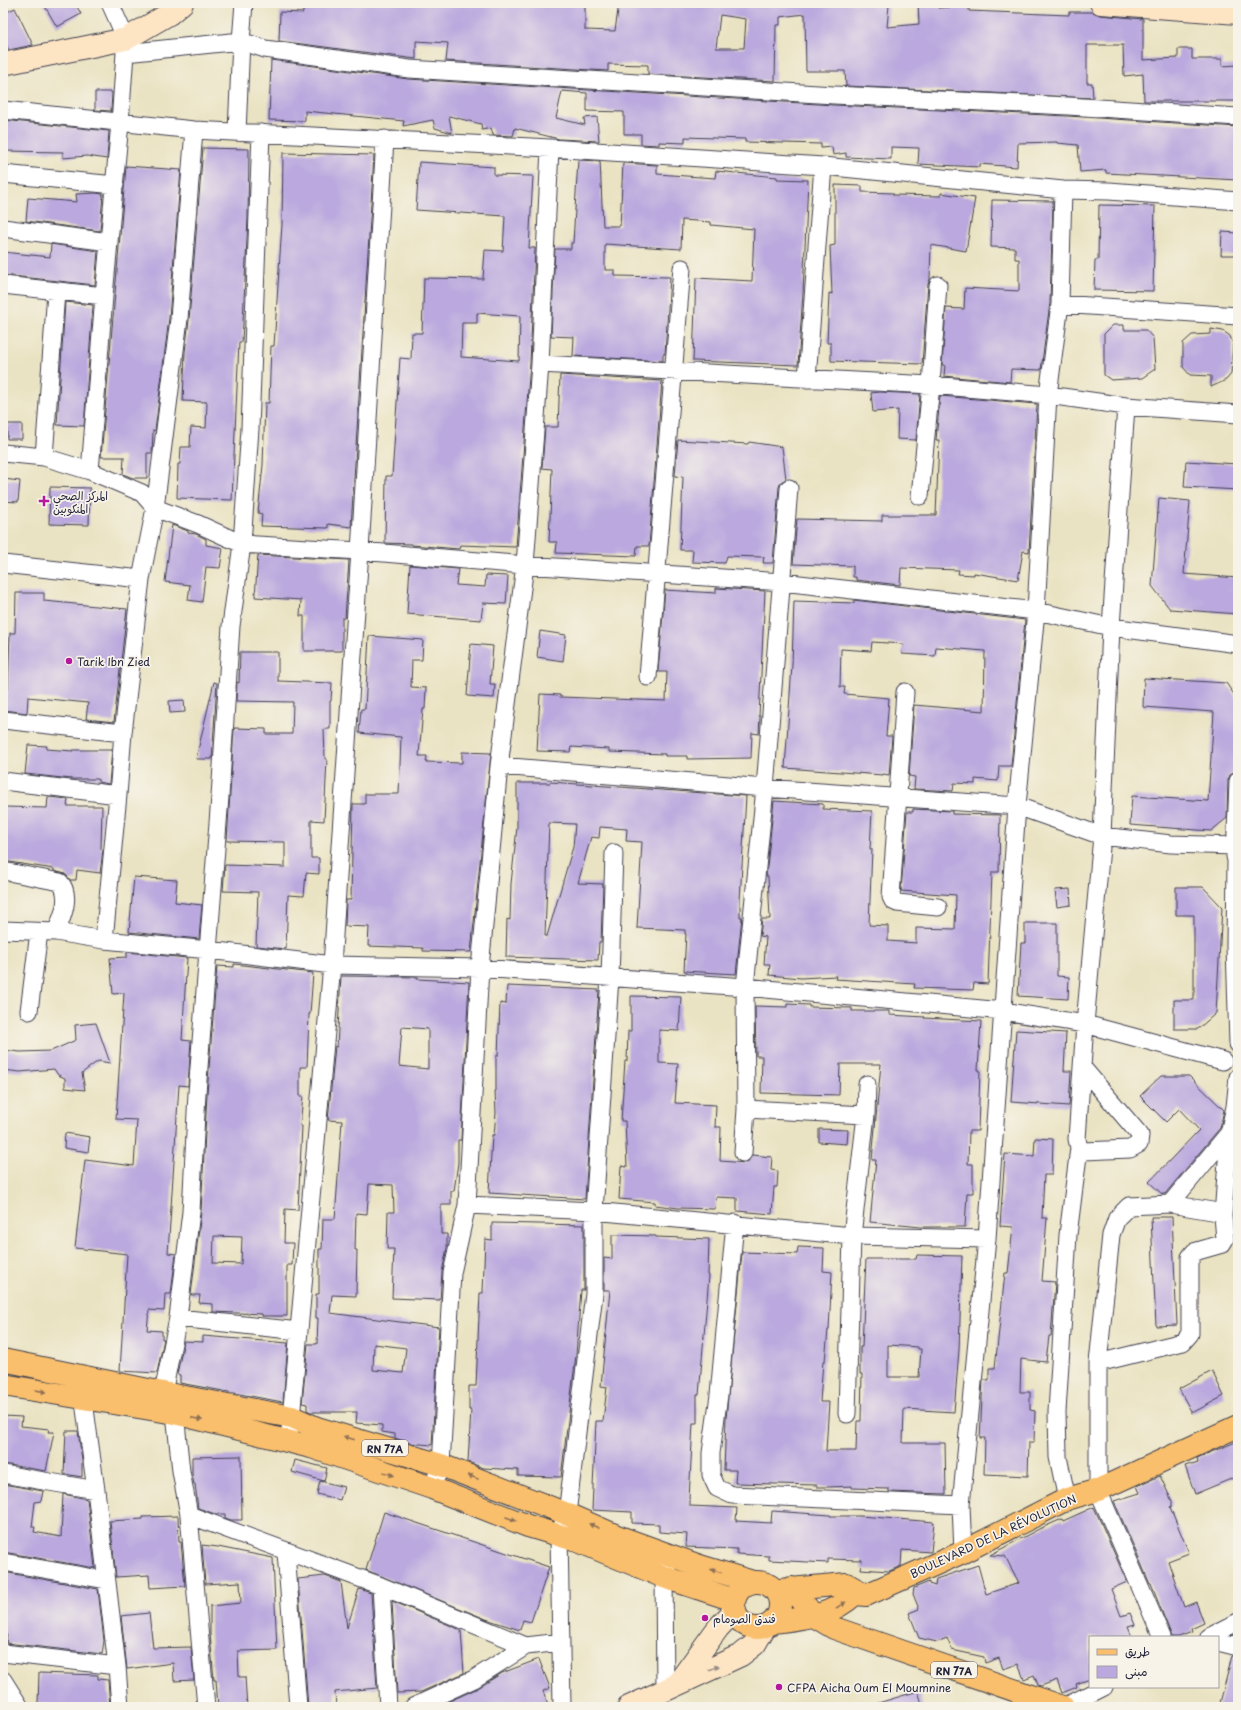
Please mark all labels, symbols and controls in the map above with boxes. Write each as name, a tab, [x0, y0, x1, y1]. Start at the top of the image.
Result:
place label: المركز الصحي المنكوبين	[53, 487, 108, 517]
marker: المركز الصحي المنكوبين	[38, 495, 50, 507]
place label: Tarik Ibn Zied	[77, 653, 150, 670]
marker: Tarik Ibn Zied	[64, 656, 74, 666]
one-way arrow	[35, 1389, 48, 1395]
one-way arrow	[191, 1416, 203, 1422]
one-way arrow	[343, 1435, 355, 1441]
road number: RN 77A	[362, 1440, 408, 1456]
one-way arrow	[384, 1471, 396, 1477]
one-way arrow	[467, 1474, 479, 1480]
street label: BOULEVARD DE LA RÉVOLUTION	[907, 1490, 1079, 1582]
one-way arrow	[505, 1516, 516, 1522]
one-way arrow	[588, 1523, 599, 1529]
one-way arrow	[709, 1567, 721, 1573]
one-way arrow	[836, 1601, 846, 1609]
place label: فندق الصومام	[713, 1610, 776, 1628]
marker: فندق الصومام	[700, 1613, 710, 1623]
legend	[1089, 1636, 1219, 1688]
text: طريق	[1125, 1642, 1150, 1660]
road number: RN 77A	[931, 1662, 977, 1678]
text: مبنى	[1125, 1662, 1148, 1680]
one-way arrow	[708, 1665, 719, 1671]
place label: CFPA Aicha Oum El Moumnine	[787, 1679, 951, 1696]
marker: CFPA Aicha Oum El Moumnine	[774, 1682, 784, 1692]

